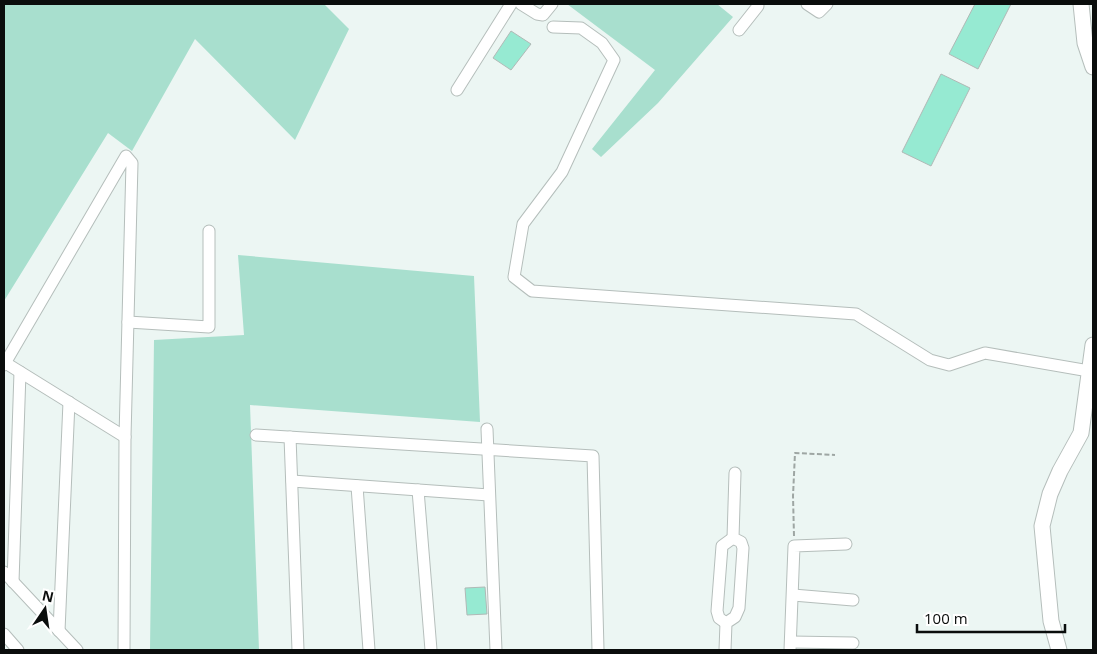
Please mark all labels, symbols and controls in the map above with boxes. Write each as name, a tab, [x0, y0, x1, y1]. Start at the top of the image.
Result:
north arrow	[20, 584, 70, 634]
text: N	[40, 585, 56, 606]
scale bar	[917, 602, 1064, 634]
text: 100 m	[924, 608, 968, 628]

